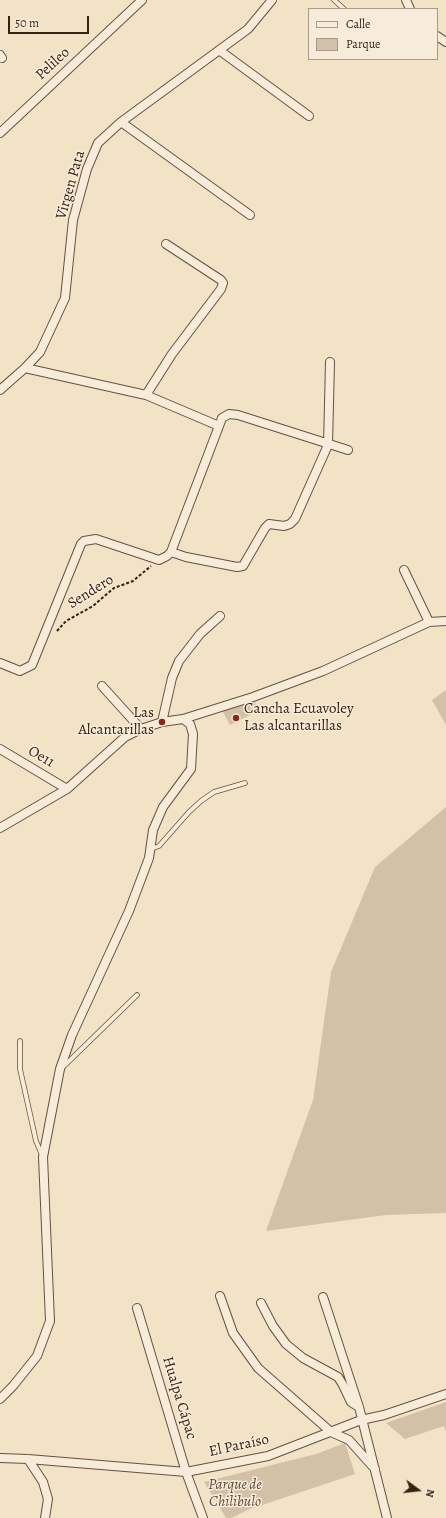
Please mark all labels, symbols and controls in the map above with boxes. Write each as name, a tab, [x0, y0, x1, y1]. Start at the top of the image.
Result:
scale bar	[10, 8, 91, 34]
legend	[308, 8, 438, 60]
text: 50 m	[15, 15, 39, 31]
text: Calle	[346, 16, 370, 32]
text: Parque	[346, 36, 381, 52]
street label: Pelileo	[32, 44, 74, 84]
street label: Virgen Pata	[53, 148, 89, 222]
street label: Sendero	[65, 571, 117, 613]
place label: Cancha Ecuavoley Las alcantarillas	[244, 700, 354, 735]
place label: Las Alcantarillas	[78, 704, 154, 739]
marker: Cancha Ecuavoley Las alcantarillas	[231, 713, 241, 723]
marker: Las Alcantarillas	[157, 717, 167, 727]
street label: Oe11	[25, 742, 57, 772]
street label: Hualpa Cápac	[158, 1354, 200, 1442]
street label: El Paraíso	[207, 1431, 271, 1461]
north arrow	[398, 1470, 438, 1510]
park label: Parque de Chilibulo	[208, 1476, 262, 1511]
text: N	[422, 1487, 438, 1499]

